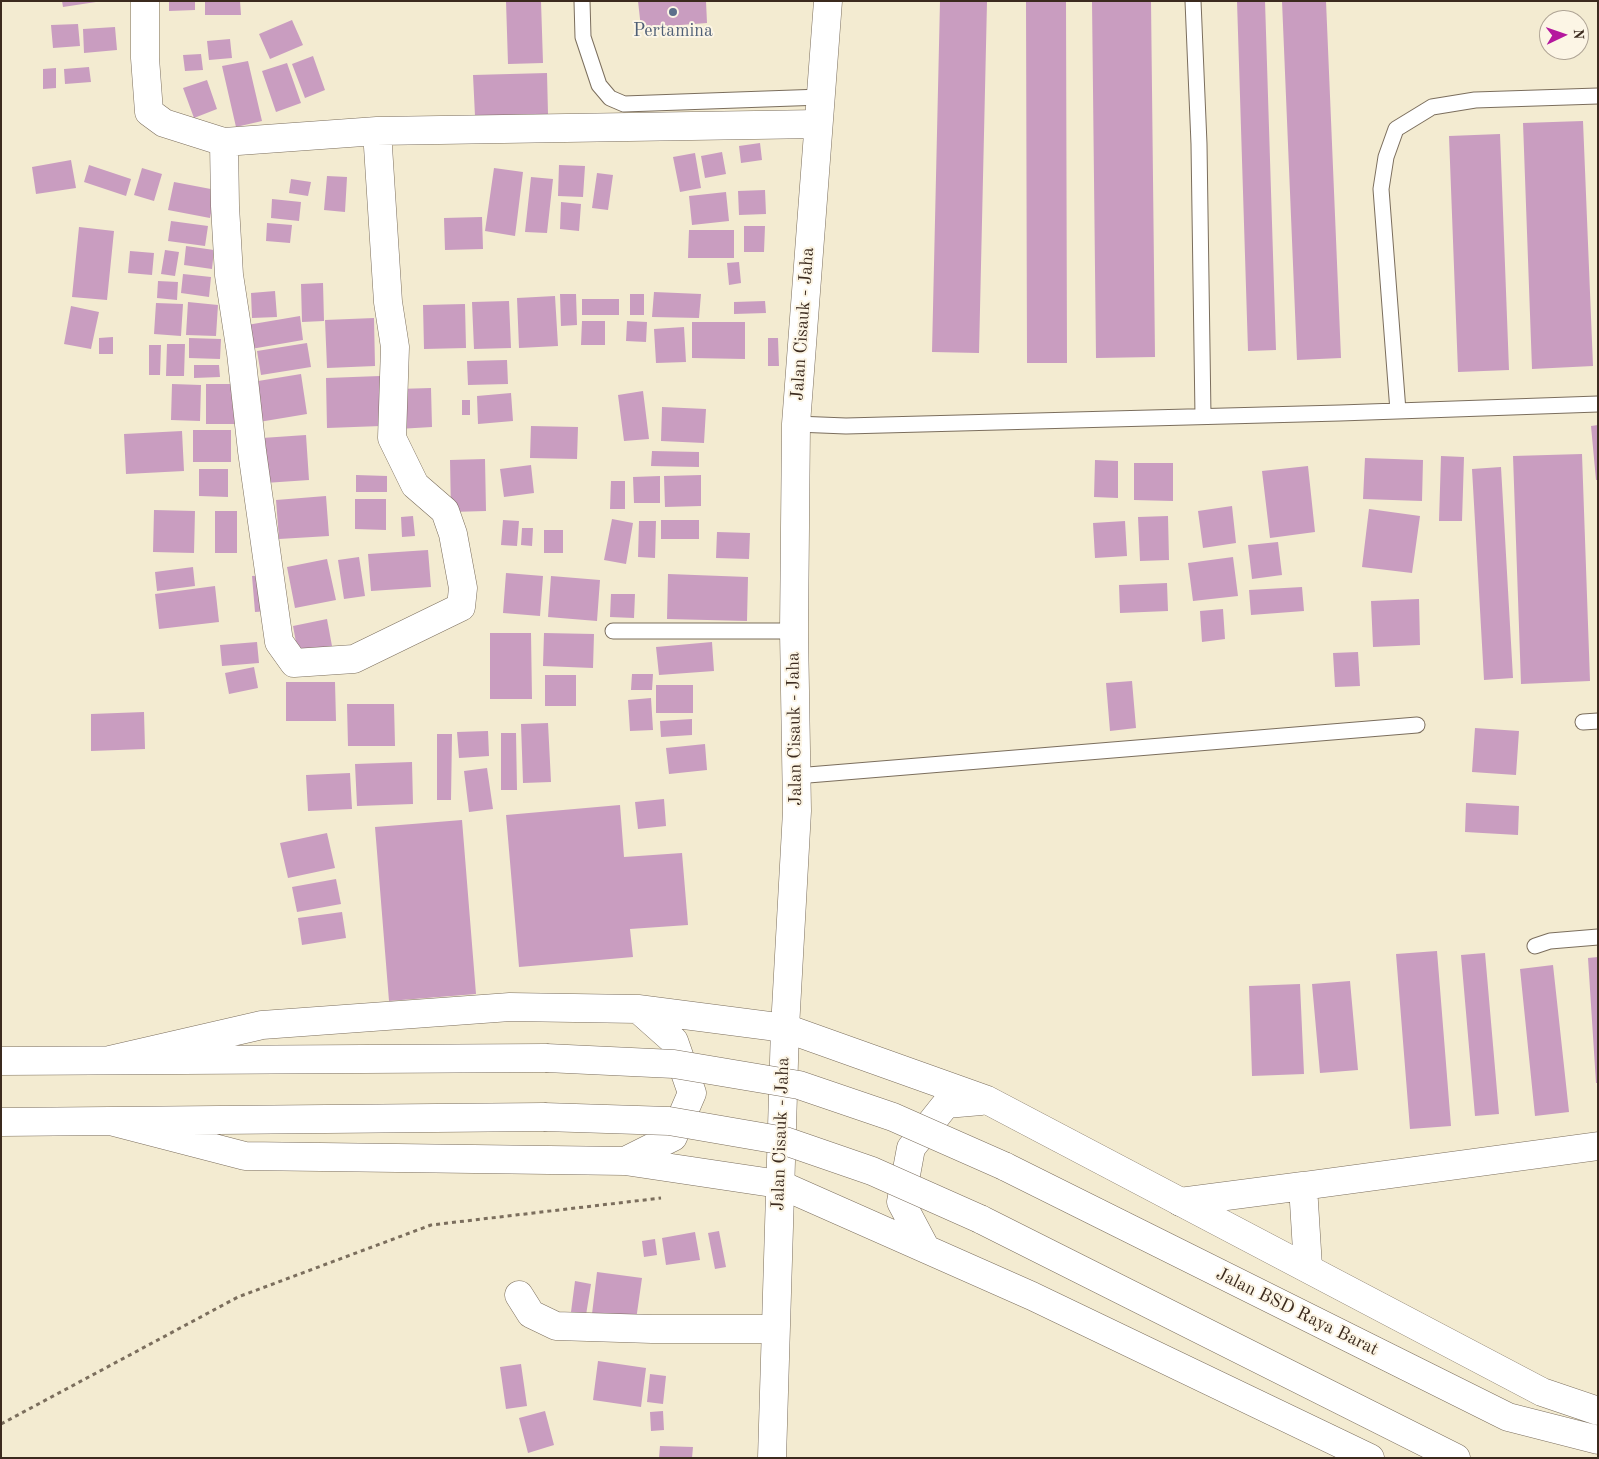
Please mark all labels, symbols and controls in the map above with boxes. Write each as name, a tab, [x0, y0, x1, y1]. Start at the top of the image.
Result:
marker: Pertamina	[667, 6, 679, 18]
north arrow	[1539, 10, 1589, 60]
place label: Pertamina	[633, 20, 713, 42]
text: N	[1571, 29, 1585, 40]
street label: Jalan Cisauk - Jaha	[787, 247, 819, 401]
street label: Jalan Cisauk - Jaha	[783, 652, 807, 806]
street label: Jalan Cisauk - Jaha	[768, 1057, 794, 1211]
street label: Jalan BSD Raya Barat	[1212, 1263, 1382, 1361]

